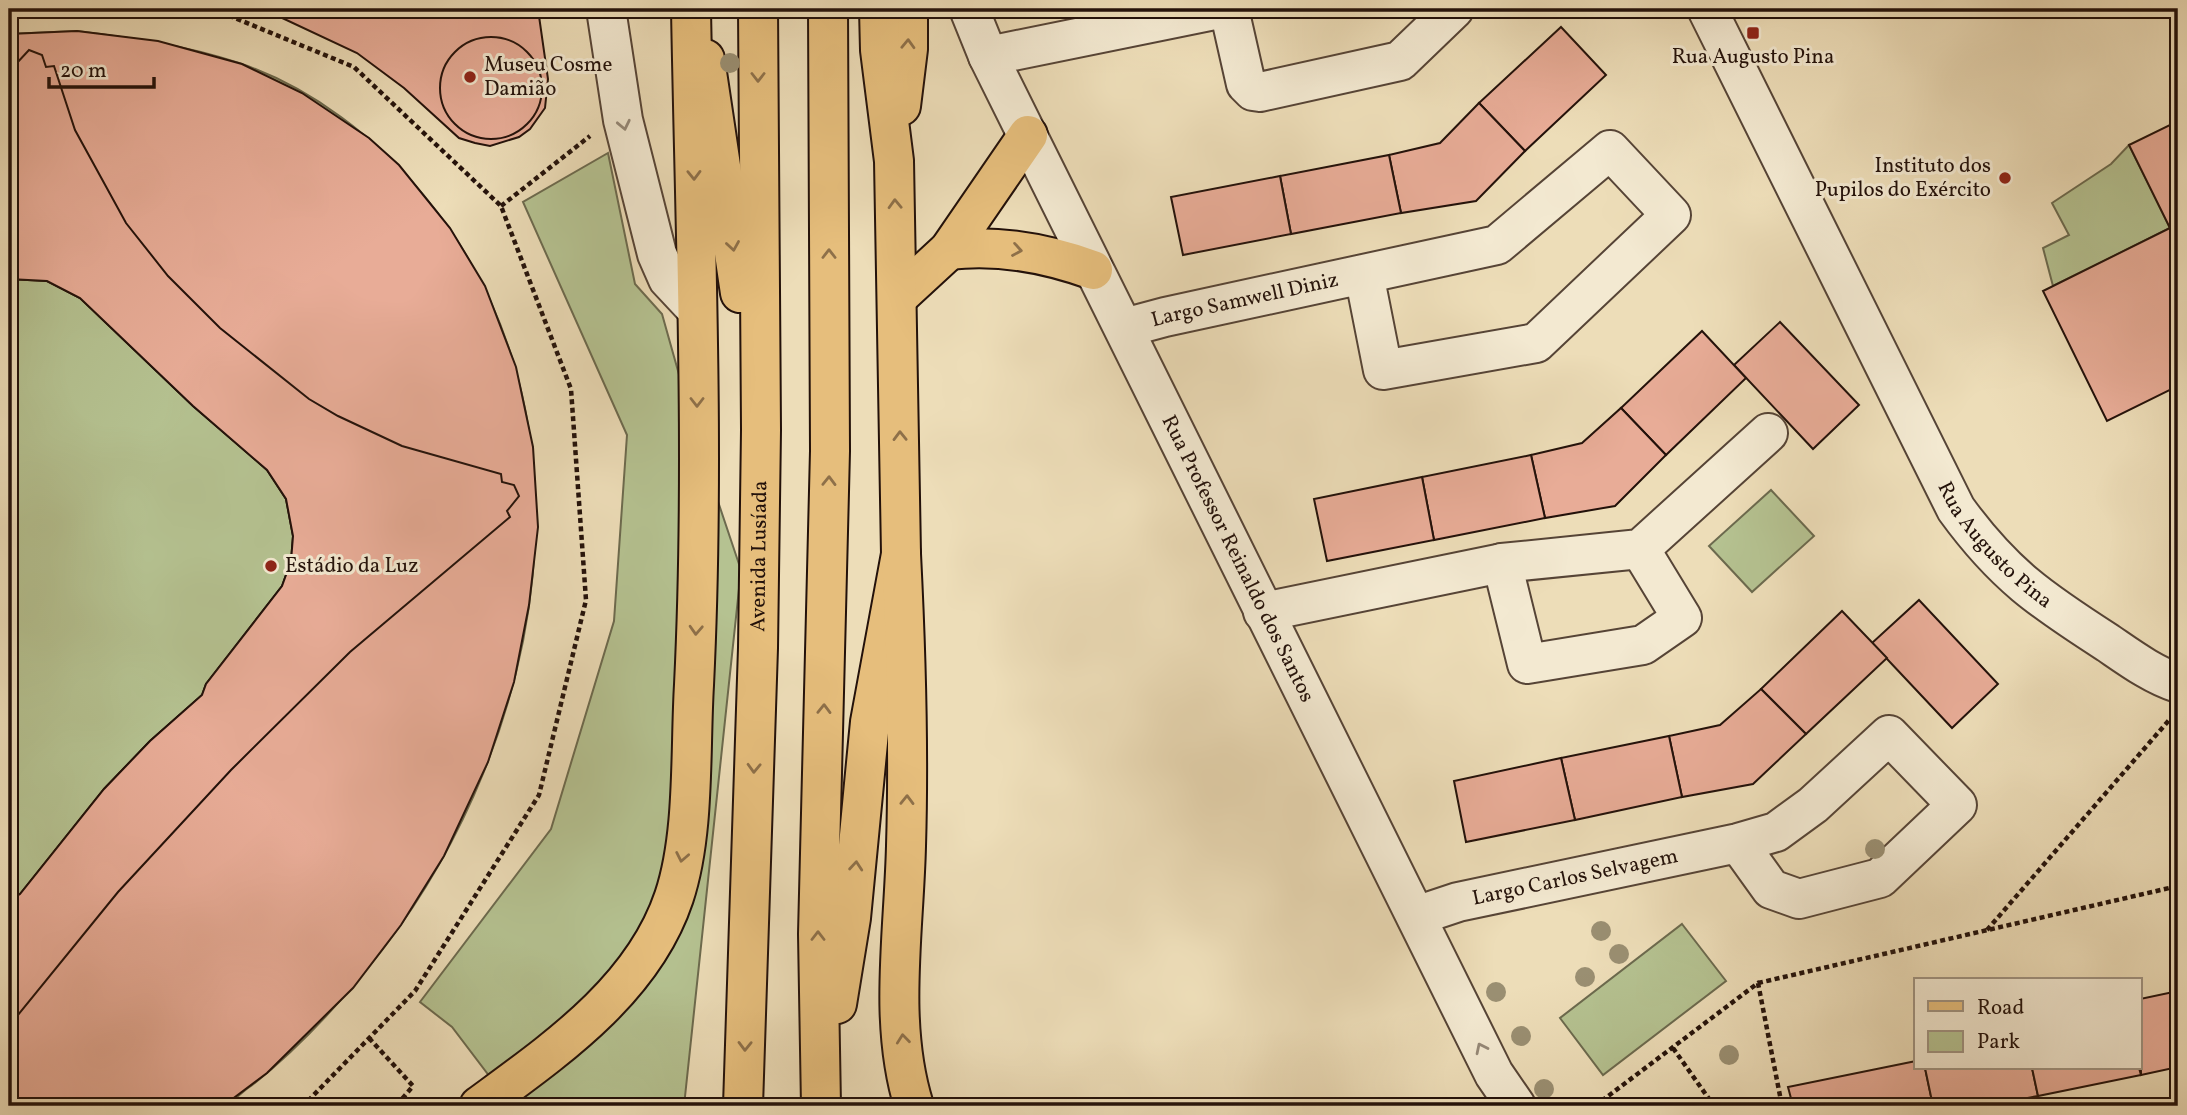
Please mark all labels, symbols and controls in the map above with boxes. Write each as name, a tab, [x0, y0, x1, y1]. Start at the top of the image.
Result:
marker: Rua Augusto Pina	[1745, 25, 1761, 41]
one-way arrow	[900, 38, 915, 49]
place label: Rua Augusto Pina	[1672, 43, 1834, 72]
scale bar	[49, 46, 154, 90]
place label: Museu Cosme Damião	[484, 51, 612, 104]
text: 20 m	[60, 57, 106, 86]
marker: Museu Cosme Damião	[462, 69, 478, 85]
one-way arrow	[751, 72, 766, 83]
one-way arrow	[616, 119, 631, 131]
place label: Instituto dos Pupilos do Exército	[1815, 152, 1991, 205]
one-way arrow	[687, 170, 702, 181]
marker: Instituto dos Pupilos do Exército	[1997, 170, 2013, 186]
one-way arrow	[888, 199, 903, 210]
one-way arrow	[725, 240, 740, 252]
one-way arrow	[1011, 242, 1023, 257]
one-way arrow	[821, 248, 837, 259]
street label: Largo Samwell Diniz	[1148, 265, 1341, 335]
one-way arrow	[690, 397, 705, 408]
street label: Rua Professor Reinaldo dos Santos	[1154, 410, 1321, 707]
one-way arrow	[892, 431, 908, 441]
one-way arrow	[822, 476, 837, 487]
street label: Rua Augusto Pina	[1930, 477, 2058, 615]
street label: Avenida Lusíada	[744, 480, 775, 632]
place label: Estádio da Luz	[285, 552, 419, 581]
marker: Estádio da Luz	[263, 558, 279, 574]
one-way arrow	[689, 625, 704, 636]
one-way arrow	[816, 703, 831, 714]
one-way arrow	[746, 763, 762, 774]
one-way arrow	[900, 795, 915, 806]
street label: Largo Carlos Selvagem	[1470, 842, 1681, 913]
one-way arrow	[675, 851, 690, 863]
one-way arrow	[848, 860, 863, 871]
one-way arrow	[811, 930, 826, 941]
legend	[1914, 978, 2142, 1070]
text: Road	[1977, 994, 2024, 1023]
text: Park	[1977, 1028, 2020, 1057]
one-way arrow	[896, 1033, 911, 1044]
one-way arrow	[737, 1041, 752, 1052]
one-way arrow	[1476, 1043, 1490, 1055]

